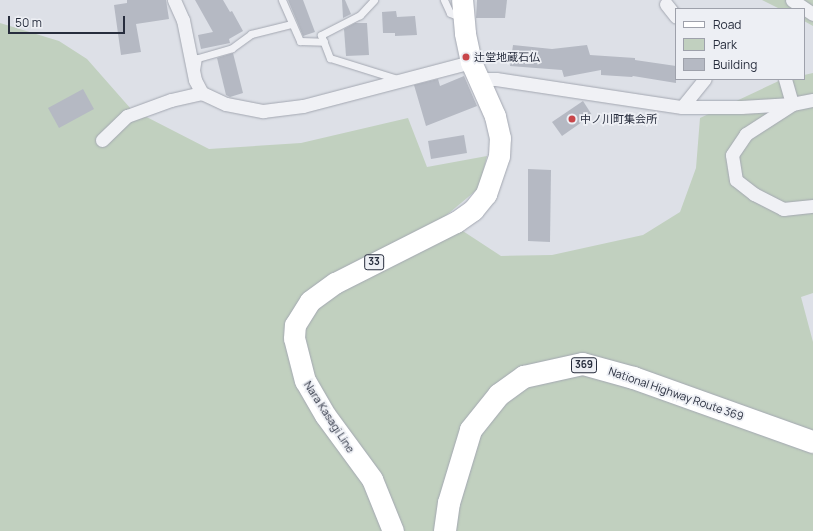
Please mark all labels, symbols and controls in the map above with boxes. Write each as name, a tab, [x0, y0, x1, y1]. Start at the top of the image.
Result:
scale bar	[10, 8, 127, 34]
legend	[675, 8, 805, 80]
text: 50 m	[15, 14, 42, 31]
text: Road	[713, 16, 741, 33]
text: Park	[713, 36, 737, 53]
place label: 辻堂地蔵石仏	[474, 50, 540, 64]
marker: 辻堂地蔵石仏	[461, 52, 471, 62]
text: Building	[713, 56, 757, 73]
place label: 中ノ川町集会所	[580, 112, 657, 126]
marker: 中ノ川町集会所	[567, 114, 577, 124]
road number: 33	[364, 254, 384, 270]
road number: 369	[571, 357, 597, 373]
street label: National Highway Route 369	[607, 365, 745, 423]
street label: Nara Kasagi Line	[301, 379, 357, 455]

